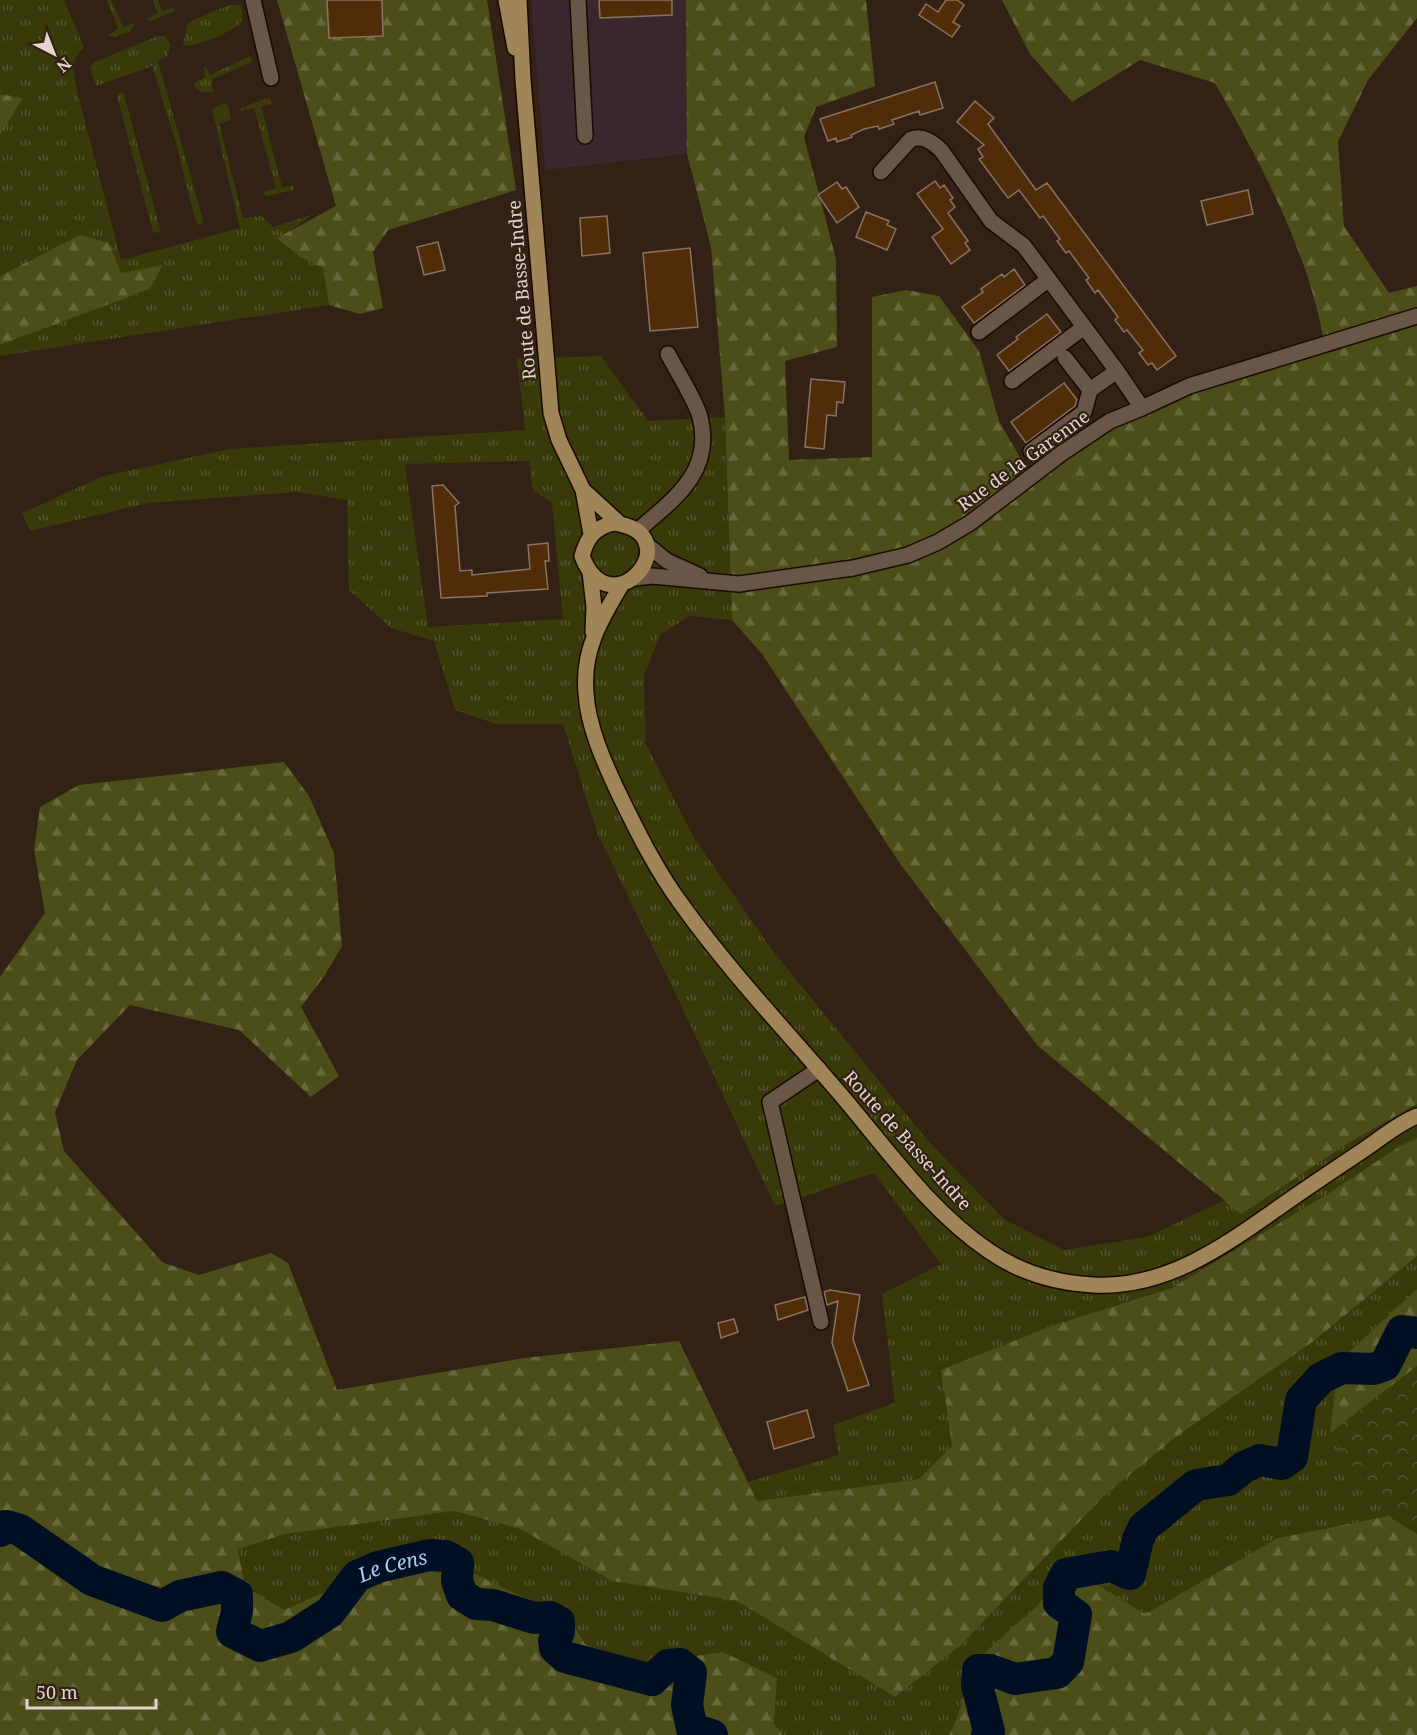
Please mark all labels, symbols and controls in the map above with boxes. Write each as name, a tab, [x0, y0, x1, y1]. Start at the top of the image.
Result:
north arrow	[24, 24, 84, 84]
text: N	[52, 53, 76, 78]
street label: Route de Basse-Indre	[501, 199, 541, 381]
street label: Rue de la Garenne	[952, 404, 1094, 516]
street label: Route de Basse-Indre	[839, 1065, 977, 1215]
water label: Le Cens	[352, 1542, 430, 1588]
scale bar	[27, 1672, 156, 1710]
text: 50 m	[36, 1680, 78, 1704]

